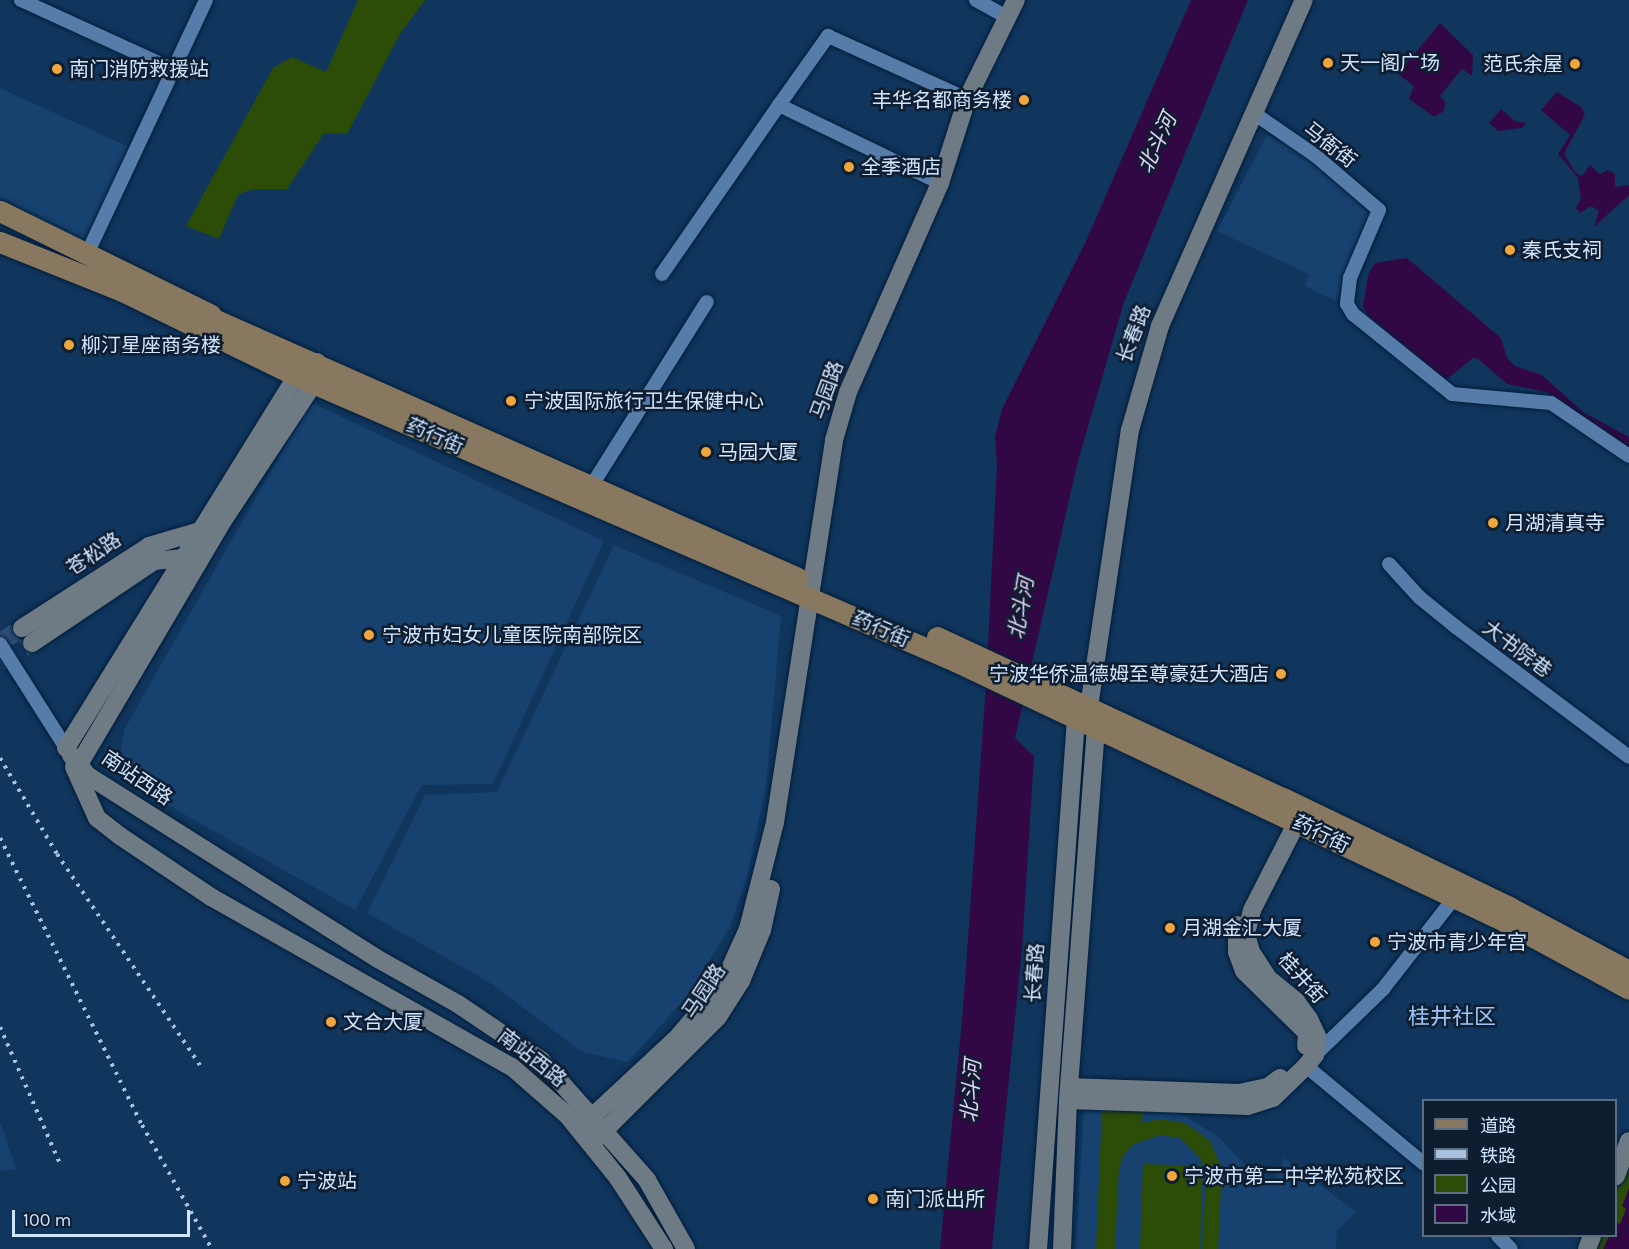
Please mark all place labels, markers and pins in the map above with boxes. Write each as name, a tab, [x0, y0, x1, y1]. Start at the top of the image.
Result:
place label: 天一阁广场	[1340, 51, 1440, 75]
place label: 范氏余屋	[1483, 52, 1563, 76]
marker: 天一阁广场	[1321, 56, 1335, 70]
place label: 南门消防救援站	[69, 57, 209, 81]
marker: 范氏余屋	[1568, 57, 1582, 71]
marker: 南门消防救援站	[50, 62, 64, 76]
place label: 丰华名都商务楼	[872, 88, 1012, 112]
marker: 丰华名都商务楼	[1017, 93, 1031, 107]
place label: 全季酒店	[861, 155, 941, 179]
marker: 全季酒店	[842, 160, 856, 174]
place label: 秦氏支祠	[1522, 238, 1602, 262]
marker: 秦氏支祠	[1503, 243, 1517, 257]
place label: 柳汀星座商务楼	[81, 333, 221, 357]
marker: 柳汀星座商务楼	[62, 338, 76, 352]
place label: 宁波国际旅行卫生保健中心	[524, 389, 764, 413]
marker: 宁波国际旅行卫生保健中心	[502, 392, 520, 410]
place label: 马园大厦	[718, 440, 798, 464]
marker: 马园大厦	[699, 445, 713, 459]
place label: 月湖清真寺	[1505, 511, 1605, 535]
marker: 月湖清真寺	[1486, 516, 1500, 530]
place label: 宁波市妇女儿童医院南部院区	[382, 623, 642, 647]
marker: 宁波市妇女儿童医院南部院区	[360, 626, 378, 644]
place label: 宁波华侨温德姆至尊豪廷大酒店	[989, 662, 1269, 686]
marker: 宁波华侨温德姆至尊豪廷大酒店	[1274, 667, 1288, 681]
place label: 月湖金汇大厦	[1182, 916, 1302, 940]
marker: 月湖金汇大厦	[1163, 921, 1177, 935]
place label: 宁波市青少年宫	[1387, 930, 1527, 954]
marker: 宁波市青少年宫	[1368, 935, 1382, 949]
place label: 文合大厦	[343, 1010, 423, 1034]
marker: 文合大厦	[324, 1015, 338, 1029]
place label: 宁波市第二中学松苑校区	[1184, 1164, 1404, 1188]
place label: 宁波站	[297, 1169, 357, 1193]
marker: 宁波市第二中学松苑校区	[1165, 1169, 1179, 1183]
marker: 宁波站	[278, 1174, 292, 1188]
place label: 南门派出所	[885, 1187, 985, 1211]
marker: 南门派出所	[866, 1192, 880, 1206]

